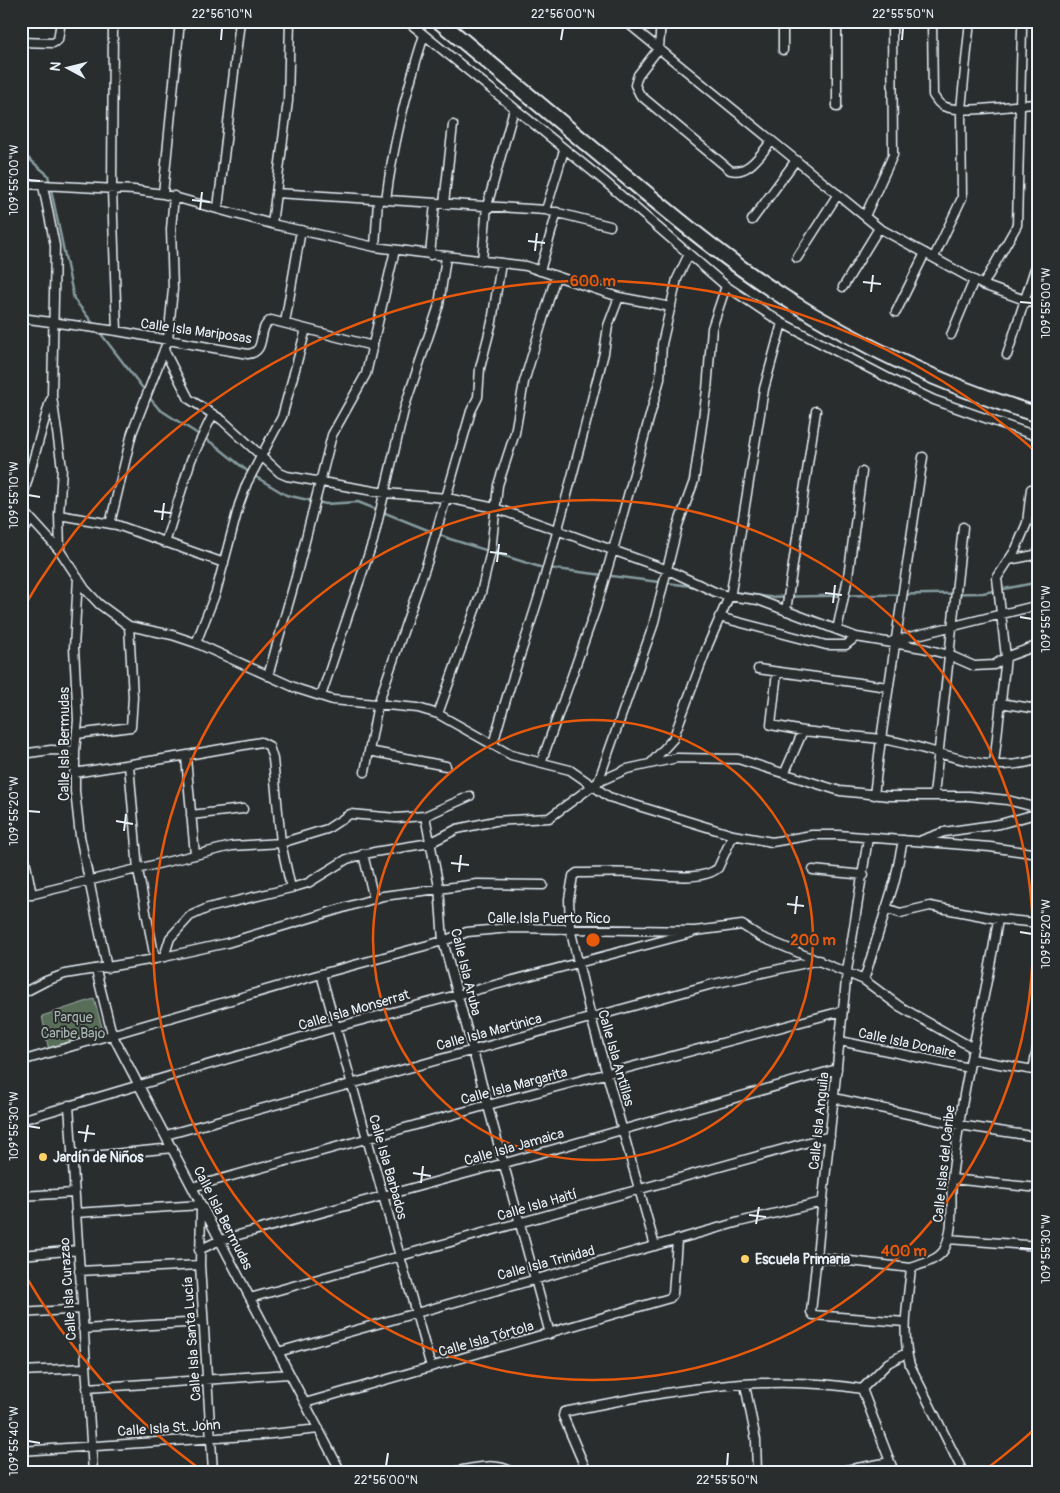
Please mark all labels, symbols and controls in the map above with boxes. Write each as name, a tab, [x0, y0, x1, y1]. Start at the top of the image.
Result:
text: 22°56'10"N	[192, 7, 252, 22]
text: 22°56'00"N	[531, 7, 595, 22]
text: 22°55'50"N	[872, 7, 934, 22]
north arrow	[42, 42, 92, 92]
text: N	[47, 61, 65, 72]
text: 109°55'00"W	[7, 144, 22, 216]
text: 109°55'00"W	[1039, 267, 1054, 339]
text: 600 m	[570, 272, 616, 291]
street label: Calle Isla Mariposas	[139, 315, 253, 347]
text: 109°55'10"W	[7, 461, 22, 529]
text: 109°55'10"W	[1039, 585, 1054, 653]
street label: Calle Isla Bermudas	[56, 686, 73, 801]
text: 109°55'20"W	[7, 776, 22, 846]
text: 109°55'20"W	[1039, 899, 1054, 969]
street label: Calle Isla Puerto Rico	[488, 910, 611, 927]
street label: Calle Isla Aruba	[447, 927, 485, 1017]
centre of rings	[584, 931, 602, 949]
text: 200 m	[790, 931, 836, 950]
street label: Calle Isla Monserrat	[296, 986, 412, 1034]
street label: Calle Isla Antillas	[594, 1008, 638, 1109]
park label: Parque Caribe Bajo	[41, 1009, 106, 1042]
street label: Calle Isla Martinica	[434, 1010, 544, 1054]
street label: Calle Isla Donaire	[857, 1024, 958, 1062]
street label: Calle Isla Margarita	[459, 1064, 569, 1108]
street label: Calle Isla Anguila	[805, 1071, 833, 1171]
text: 109°55'30"W	[7, 1091, 22, 1161]
street label: Calle Islas del Caribe	[929, 1104, 959, 1223]
street label: Calle Isla Barbados	[365, 1113, 411, 1222]
street label: Calle Isla Jamaica	[462, 1125, 566, 1169]
place label: Jardín de Niños	[53, 1149, 144, 1166]
marker: Jardín de Niños	[37, 1151, 49, 1163]
street label: Calle Isla Bermudas	[190, 1163, 257, 1273]
street label: Calle Isla Haití	[495, 1185, 579, 1225]
text: 109°55'30"W	[1039, 1214, 1054, 1284]
street label: Calle Isla Curazao	[56, 1236, 80, 1341]
street label: Calle Isla Trinidad	[495, 1242, 597, 1284]
text: 400 m	[881, 1242, 927, 1261]
place label: Escuela Primaria	[755, 1251, 851, 1268]
marker: Escuela Primaria	[739, 1253, 751, 1265]
street label: Calle Isla Santa Lucía	[179, 1276, 205, 1402]
street label: Calle Isla Tórtola	[436, 1317, 536, 1361]
text: 109°55'40"W	[7, 1406, 22, 1476]
street label: Calle Isla St. John	[117, 1416, 221, 1440]
text: 22°56'00"N	[354, 1473, 418, 1488]
text: 22°55'50"N	[696, 1473, 758, 1488]

